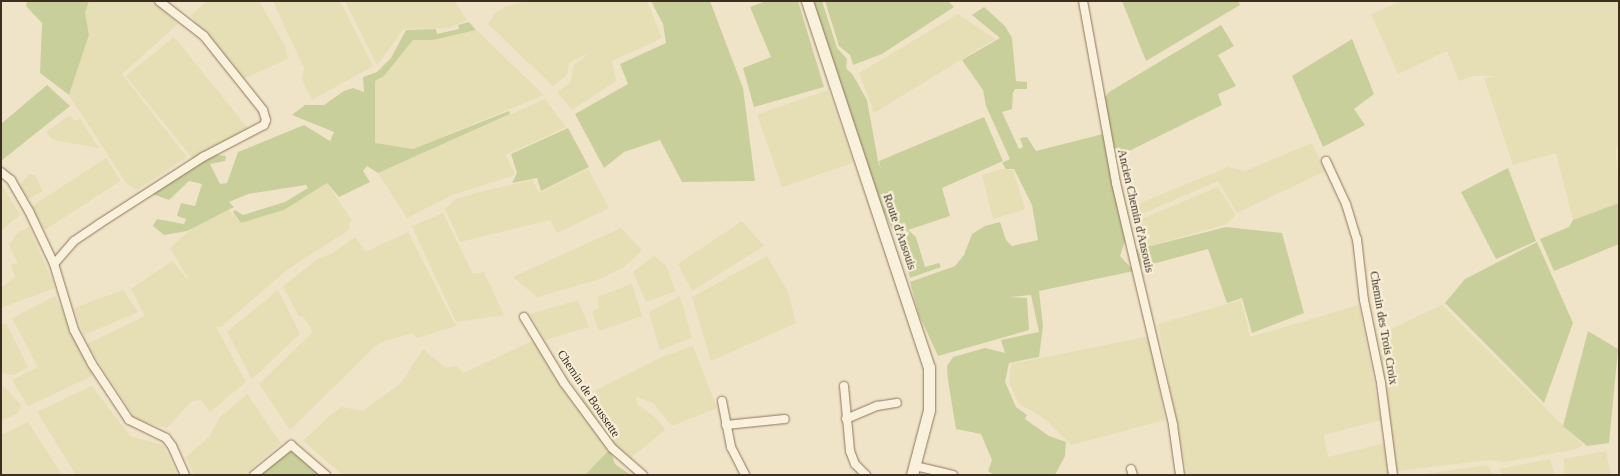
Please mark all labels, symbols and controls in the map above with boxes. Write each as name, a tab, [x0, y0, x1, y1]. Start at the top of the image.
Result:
street label: Ancien Chemin d'Ansouis	[1114, 148, 1156, 274]
street label: Route d'Ansouis	[879, 192, 919, 272]
street label: Chemin des Trois Croix	[1366, 270, 1400, 386]
street label: Chemin de Boussette	[554, 348, 622, 440]

